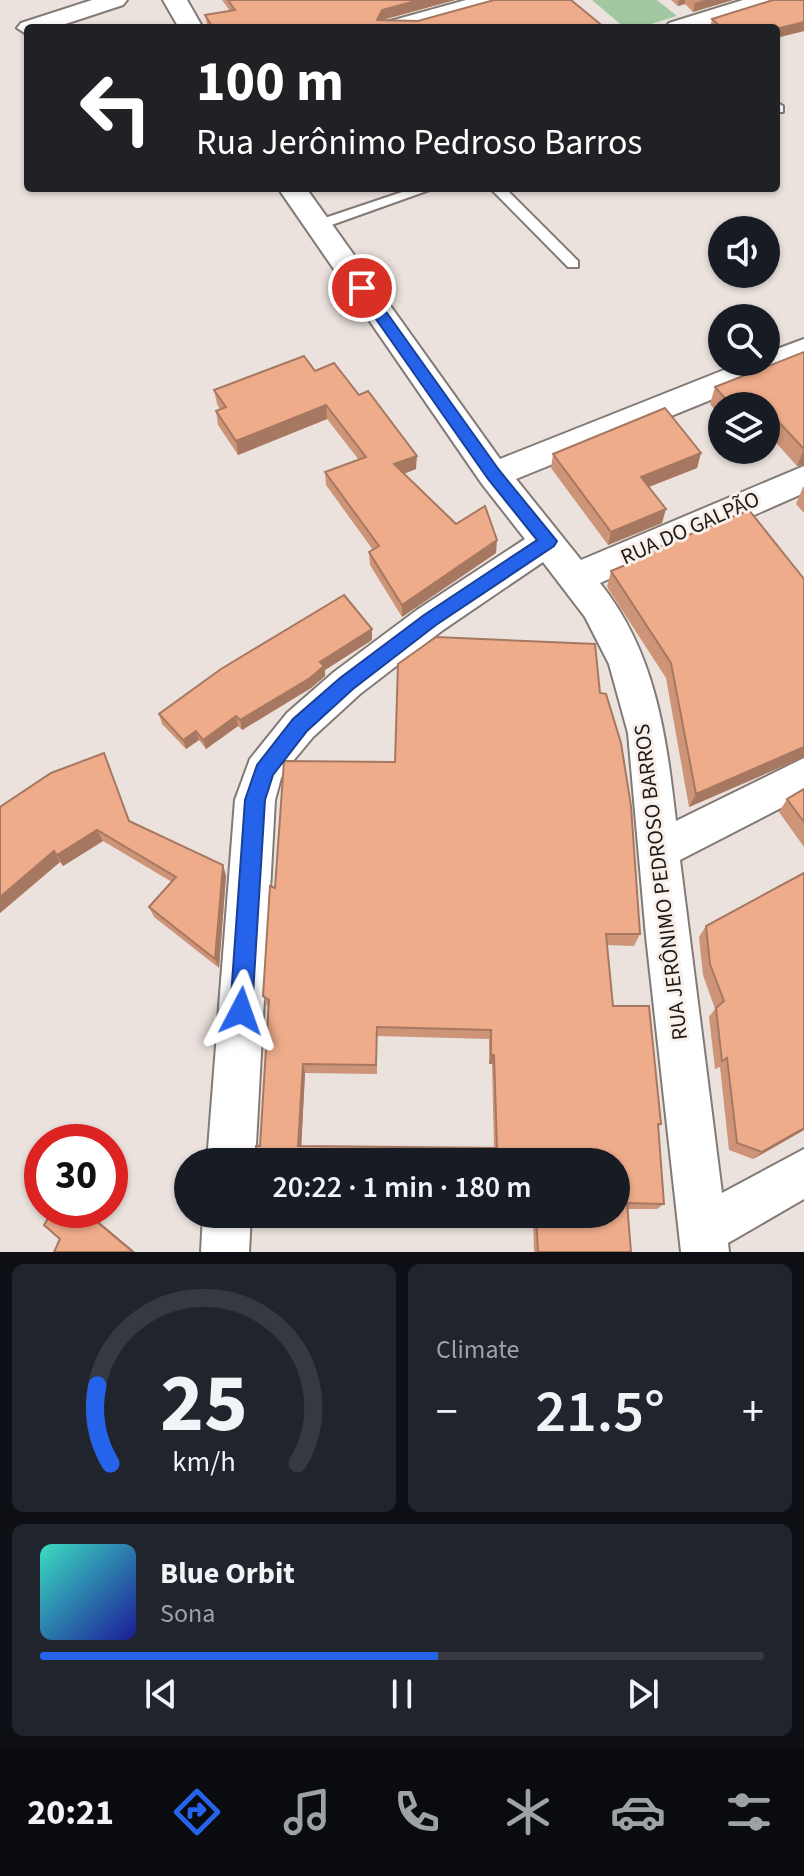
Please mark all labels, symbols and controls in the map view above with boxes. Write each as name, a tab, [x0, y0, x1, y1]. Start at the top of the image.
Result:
text: 100 m	[196, 43, 344, 122]
icon: left	[64, 56, 168, 160]
text: Rua Jerônimo Pedroso Barros	[196, 117, 642, 168]
map controls	[708, 216, 780, 464]
button: sound	[708, 216, 780, 288]
pin	[328, 254, 396, 322]
icon: arrive	[340, 266, 384, 310]
button: search	[708, 304, 780, 376]
button: layers	[708, 392, 780, 464]
street label: RUA DO GALPÃO	[615, 483, 765, 573]
street label: RUA JERÔNIMO PEDROSO BARROS	[626, 722, 696, 1042]
position arrow	[199, 969, 283, 1053]
speed limit sign: 30	[24, 1124, 128, 1228]
text: 20:22 · 1 min · 180 m	[272, 1166, 532, 1209]
text: Climate	[436, 1331, 520, 1368]
text: 25	[160, 1345, 248, 1463]
text: 21.5°	[535, 1370, 665, 1455]
text: −	[436, 1381, 458, 1444]
text: +	[742, 1381, 764, 1444]
text: km/h	[172, 1442, 236, 1482]
text: Blue Orbit	[160, 1552, 295, 1595]
text: Sona	[160, 1595, 215, 1632]
icon: previous	[139, 1672, 183, 1716]
icon: pause	[380, 1672, 424, 1716]
icon: next	[621, 1672, 665, 1716]
icon: directions	[169, 1784, 225, 1840]
icon: music	[279, 1784, 335, 1840]
icon: phone	[389, 1784, 445, 1840]
icon: climate	[500, 1784, 556, 1840]
icon: car	[610, 1784, 666, 1840]
icon: filters	[721, 1784, 777, 1840]
text: 20:21	[27, 1787, 114, 1838]

